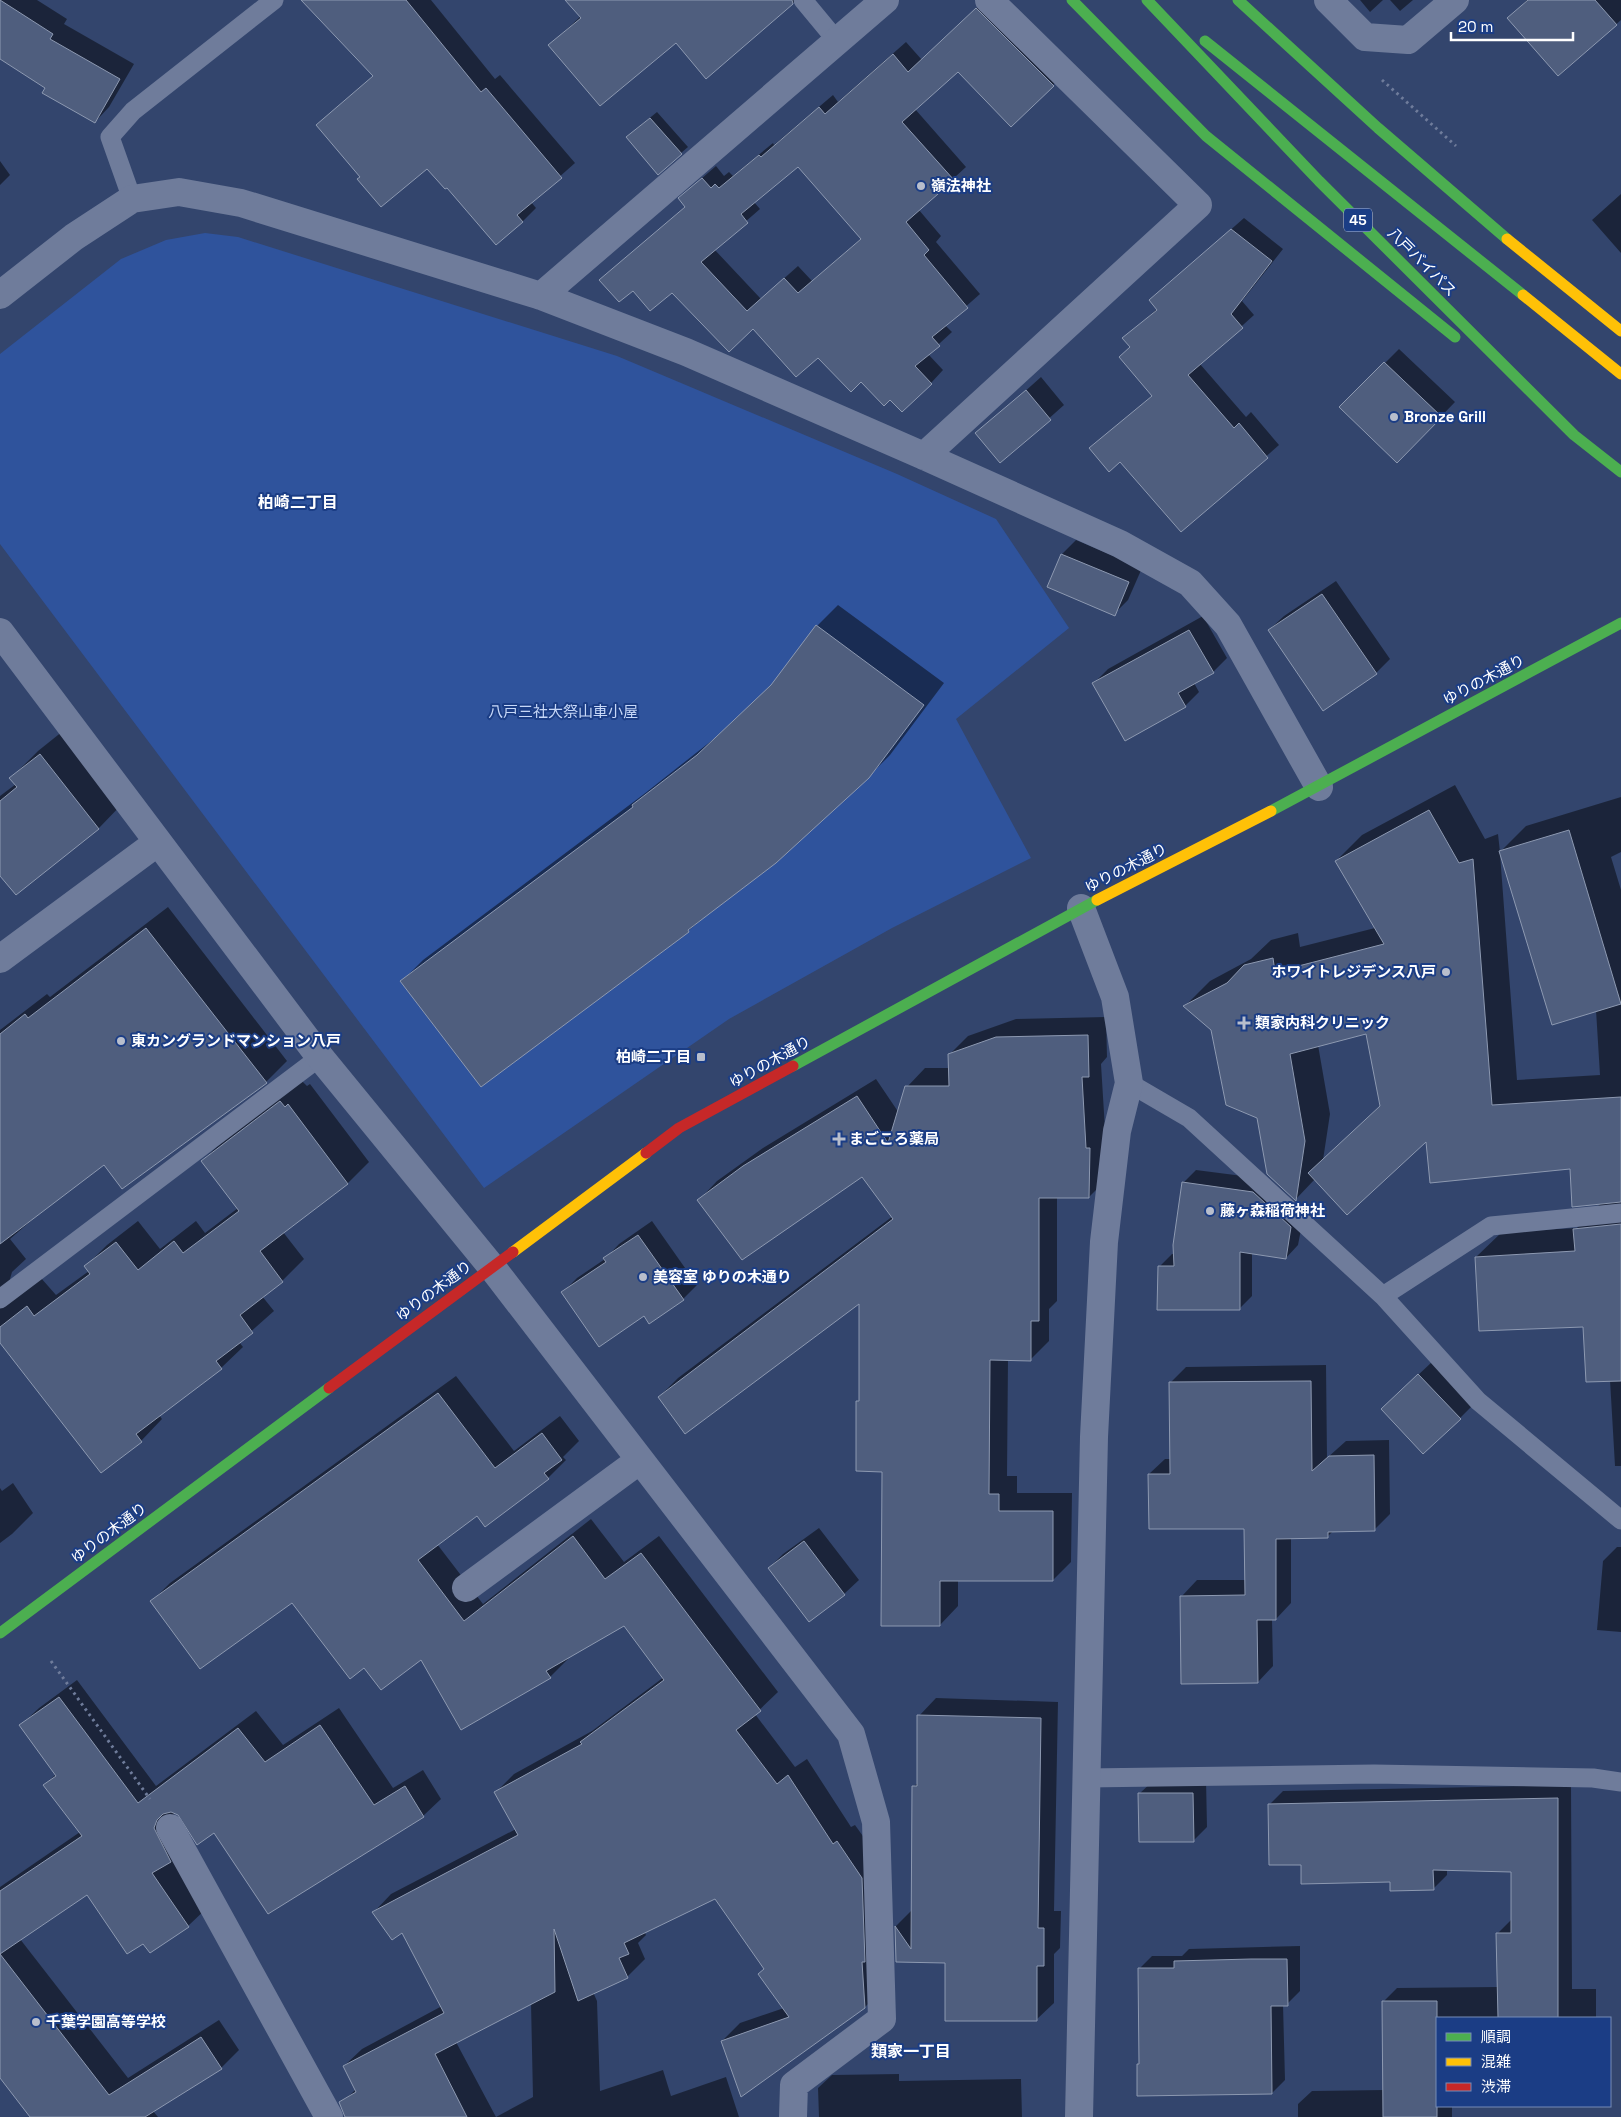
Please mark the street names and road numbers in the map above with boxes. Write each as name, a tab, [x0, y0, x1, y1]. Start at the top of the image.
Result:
road number: 45	[1344, 208, 1372, 232]
street label: 八戸バイパス	[1384, 223, 1461, 300]
street label: ゆりの木通り	[1440, 650, 1528, 709]
street label: ゆりの木通り	[1081, 839, 1170, 896]
street label: ゆりの木通り	[726, 1031, 814, 1092]
street label: ゆりの木通り	[392, 1256, 475, 1325]
street label: ゆりの木通り	[67, 1498, 150, 1567]

